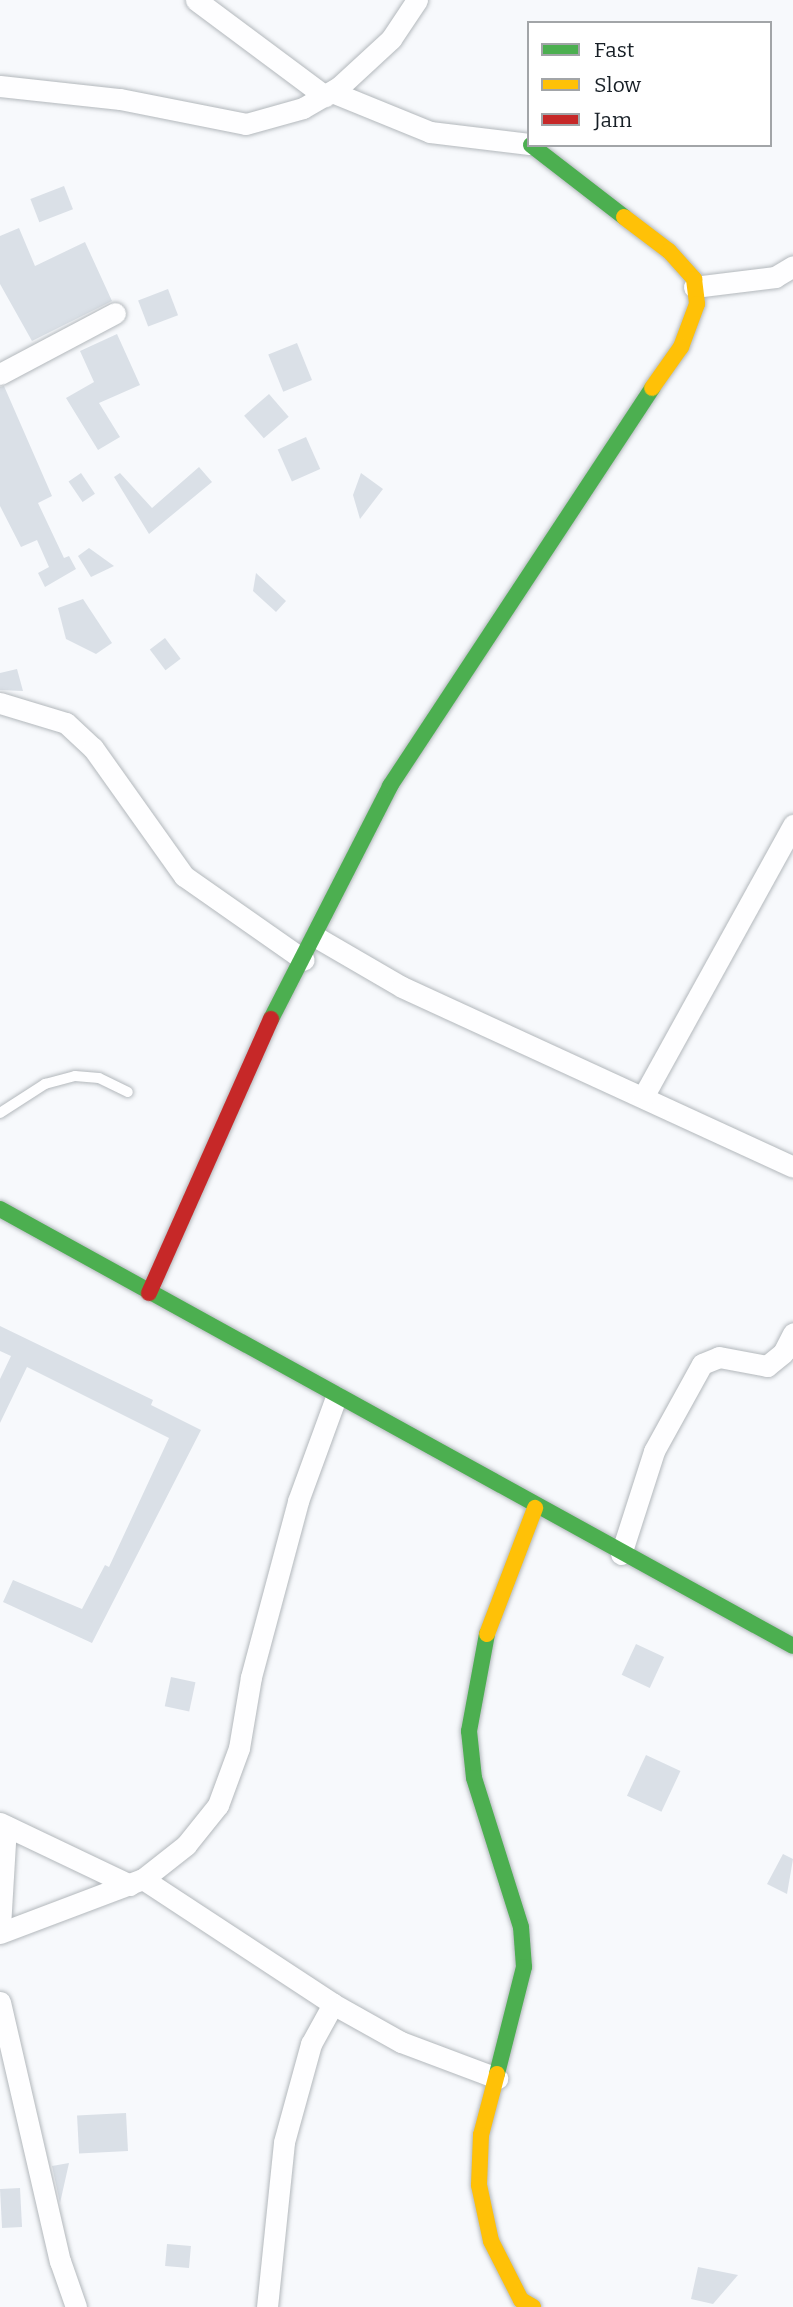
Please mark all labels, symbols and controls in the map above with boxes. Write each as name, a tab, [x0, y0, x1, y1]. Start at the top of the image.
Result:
legend	[527, 21, 772, 147]
text: Fast	[594, 37, 634, 63]
text: Slow	[594, 72, 641, 98]
text: Jam	[594, 107, 632, 133]

